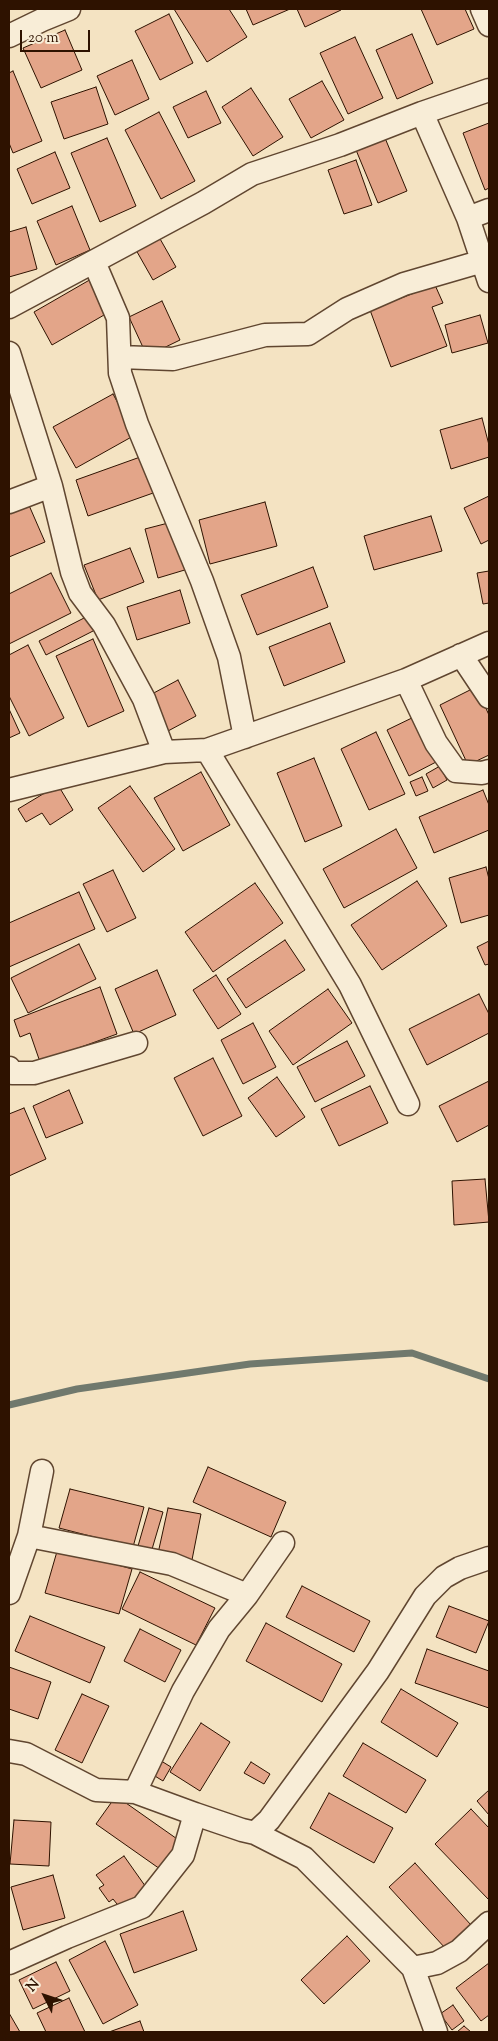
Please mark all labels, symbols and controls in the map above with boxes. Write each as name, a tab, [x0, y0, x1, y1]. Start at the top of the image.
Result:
scale bar	[22, 20, 92, 52]
text: 20 m	[28, 28, 59, 49]
north arrow	[20, 1971, 70, 2021]
text: N	[22, 1975, 45, 1997]

